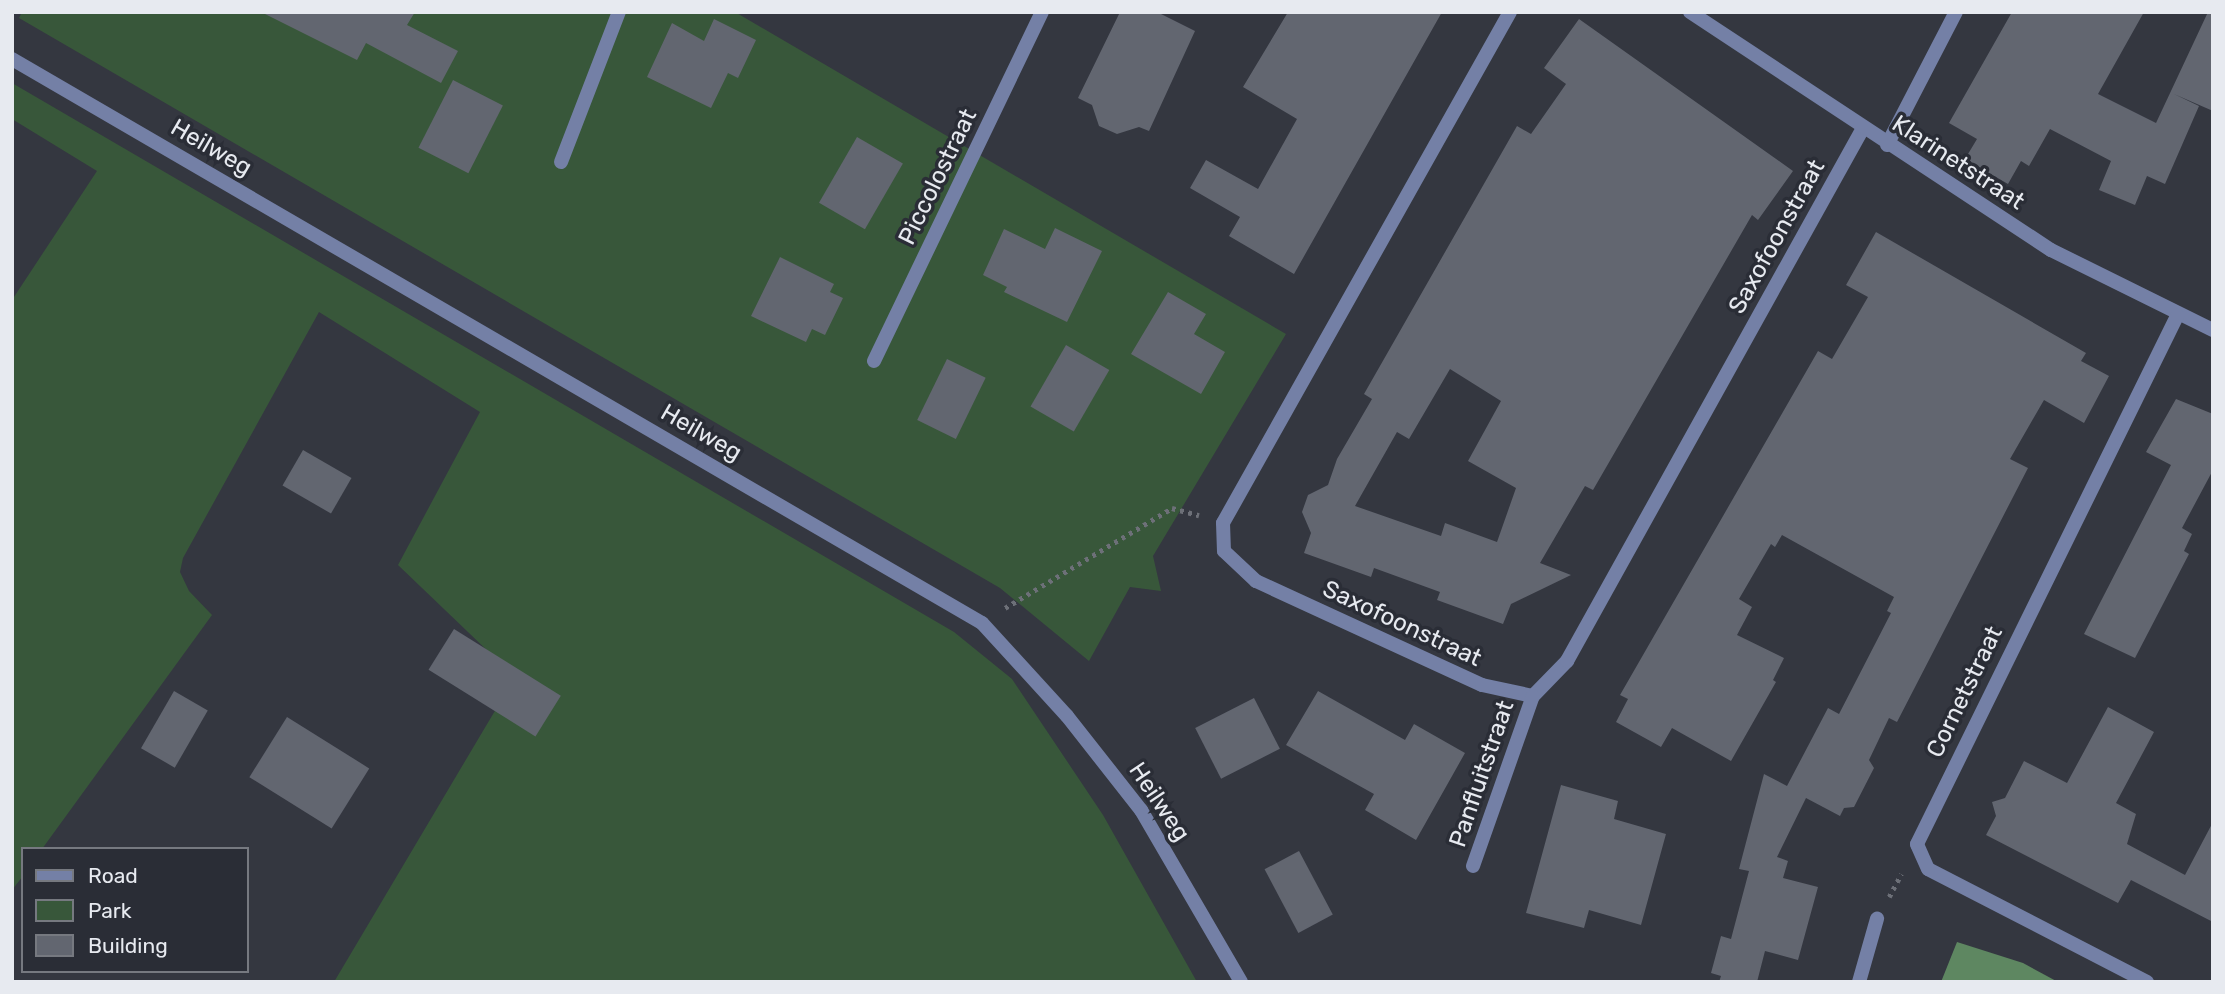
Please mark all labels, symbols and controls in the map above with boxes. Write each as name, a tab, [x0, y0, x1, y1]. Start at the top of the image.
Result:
street label: Piccolostraat	[893, 104, 983, 250]
street label: Klarinetstraat	[1886, 110, 2030, 216]
street label: Heilweg	[165, 113, 257, 183]
street label: Saxofoonstraat	[1723, 155, 1831, 319]
street label: Heilweg	[655, 398, 747, 468]
street label: Saxofoonstraat	[1318, 575, 1486, 673]
street label: Cornetstraat	[1921, 622, 2009, 762]
street label: Panfluitstraat	[1443, 697, 1521, 851]
street label: Heilweg	[1122, 757, 1196, 847]
legend	[21, 847, 248, 973]
text: Road	[88, 863, 138, 888]
text: Park	[88, 898, 132, 923]
text: Building	[88, 933, 168, 958]

